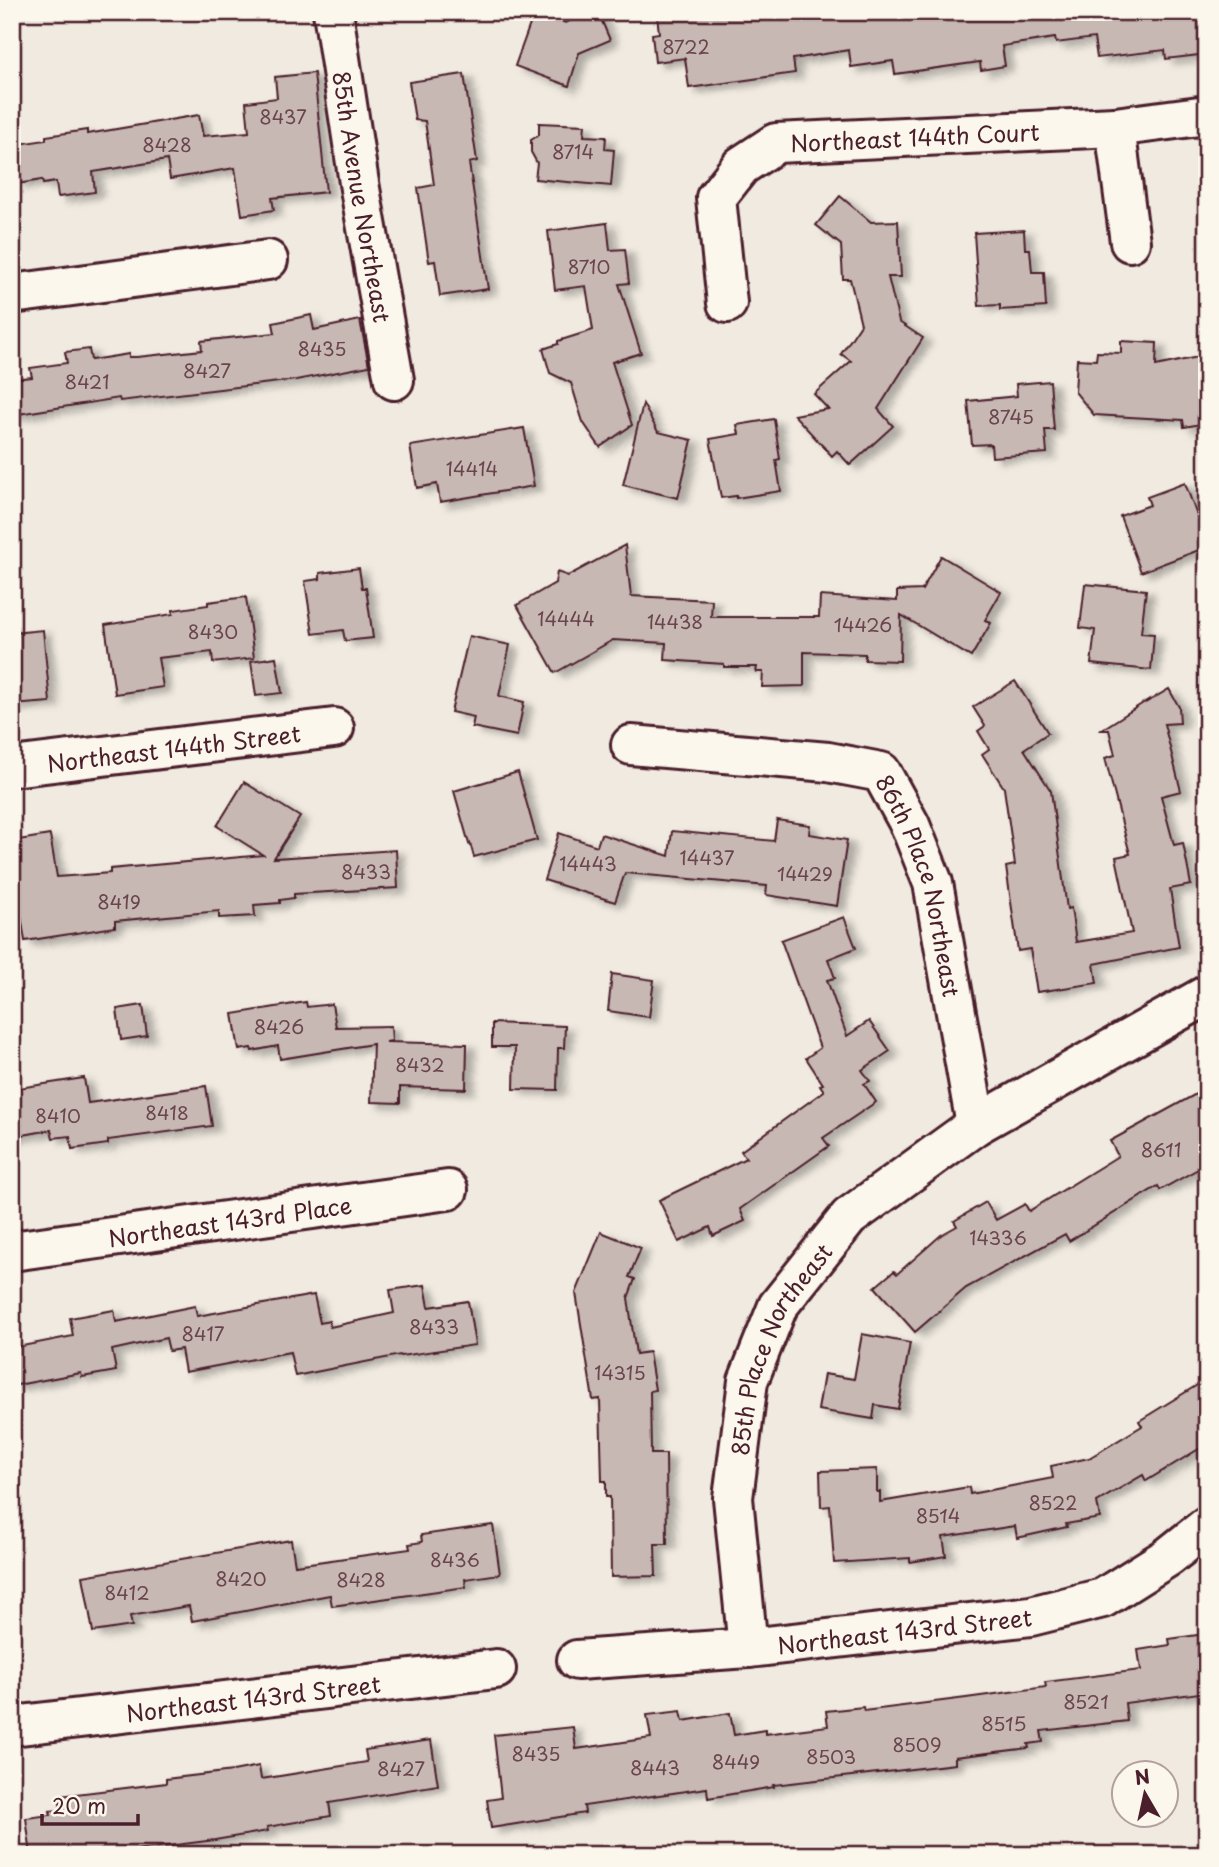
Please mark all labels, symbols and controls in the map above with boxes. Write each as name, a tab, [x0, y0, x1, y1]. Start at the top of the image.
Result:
house number: 8722	[662, 32, 710, 60]
street label: 85th Avenue Northeast	[325, 69, 401, 325]
house number: 8437	[259, 102, 307, 130]
street label: Northeast 144th Court	[789, 113, 1040, 160]
house number: 8428	[142, 130, 192, 158]
house number: 8714	[552, 137, 594, 165]
house number: 8710	[568, 252, 610, 280]
house number: 8435	[298, 334, 346, 362]
house number: 8427	[183, 356, 231, 384]
house number: 8421	[64, 367, 110, 395]
house number: 8745	[988, 402, 1034, 430]
house number: 14414	[446, 454, 498, 482]
house number: 14444	[537, 604, 595, 632]
house number: 14438	[647, 607, 703, 635]
house number: 14426	[834, 610, 892, 638]
house number: 8430	[188, 617, 238, 645]
street label: Northeast 144th Street	[45, 715, 303, 780]
street label: 86th Place Northeast	[868, 768, 970, 999]
house number: 14437	[680, 843, 735, 871]
house number: 14443	[559, 849, 617, 877]
house number: 8433	[341, 857, 391, 885]
house number: 14429	[777, 859, 833, 887]
house number: 8419	[97, 887, 141, 915]
house number: 8426	[254, 1012, 304, 1040]
house number: 8432	[395, 1050, 445, 1078]
house number: 8418	[145, 1098, 189, 1126]
house number: 8410	[35, 1101, 81, 1129]
house number: 8611	[1141, 1135, 1181, 1163]
street label: Northeast 143rd Place	[106, 1186, 354, 1255]
house number: 14336	[969, 1223, 1027, 1251]
street label: 85th Place Northeast	[721, 1235, 839, 1457]
house number: 8433	[409, 1312, 459, 1340]
house number: 8417	[181, 1319, 225, 1347]
house number: 14315	[594, 1358, 646, 1386]
house number: 8522	[1029, 1488, 1077, 1516]
house number: 8514	[916, 1501, 960, 1529]
house number: 8436	[430, 1545, 480, 1573]
house number: 8420	[215, 1564, 267, 1592]
house number: 8428	[336, 1565, 386, 1593]
house number: 8412	[104, 1578, 150, 1606]
street label: Northeast 143rd Street	[775, 1599, 1034, 1662]
street label: Northeast 143rd Street	[124, 1665, 383, 1730]
house number: 8521	[1063, 1687, 1109, 1715]
house number: 8515	[981, 1709, 1027, 1737]
house number: 8509	[893, 1730, 941, 1758]
house number: 8435	[512, 1739, 560, 1767]
house number: 8503	[806, 1742, 856, 1770]
house number: 8449	[712, 1747, 760, 1775]
house number: 8443	[630, 1753, 680, 1781]
house number: 8427	[377, 1754, 425, 1782]
north arrow	[1110, 1758, 1180, 1828]
text: N	[1133, 1761, 1152, 1791]
scale bar	[42, 1783, 138, 1827]
text: 20 m	[52, 1789, 106, 1821]

